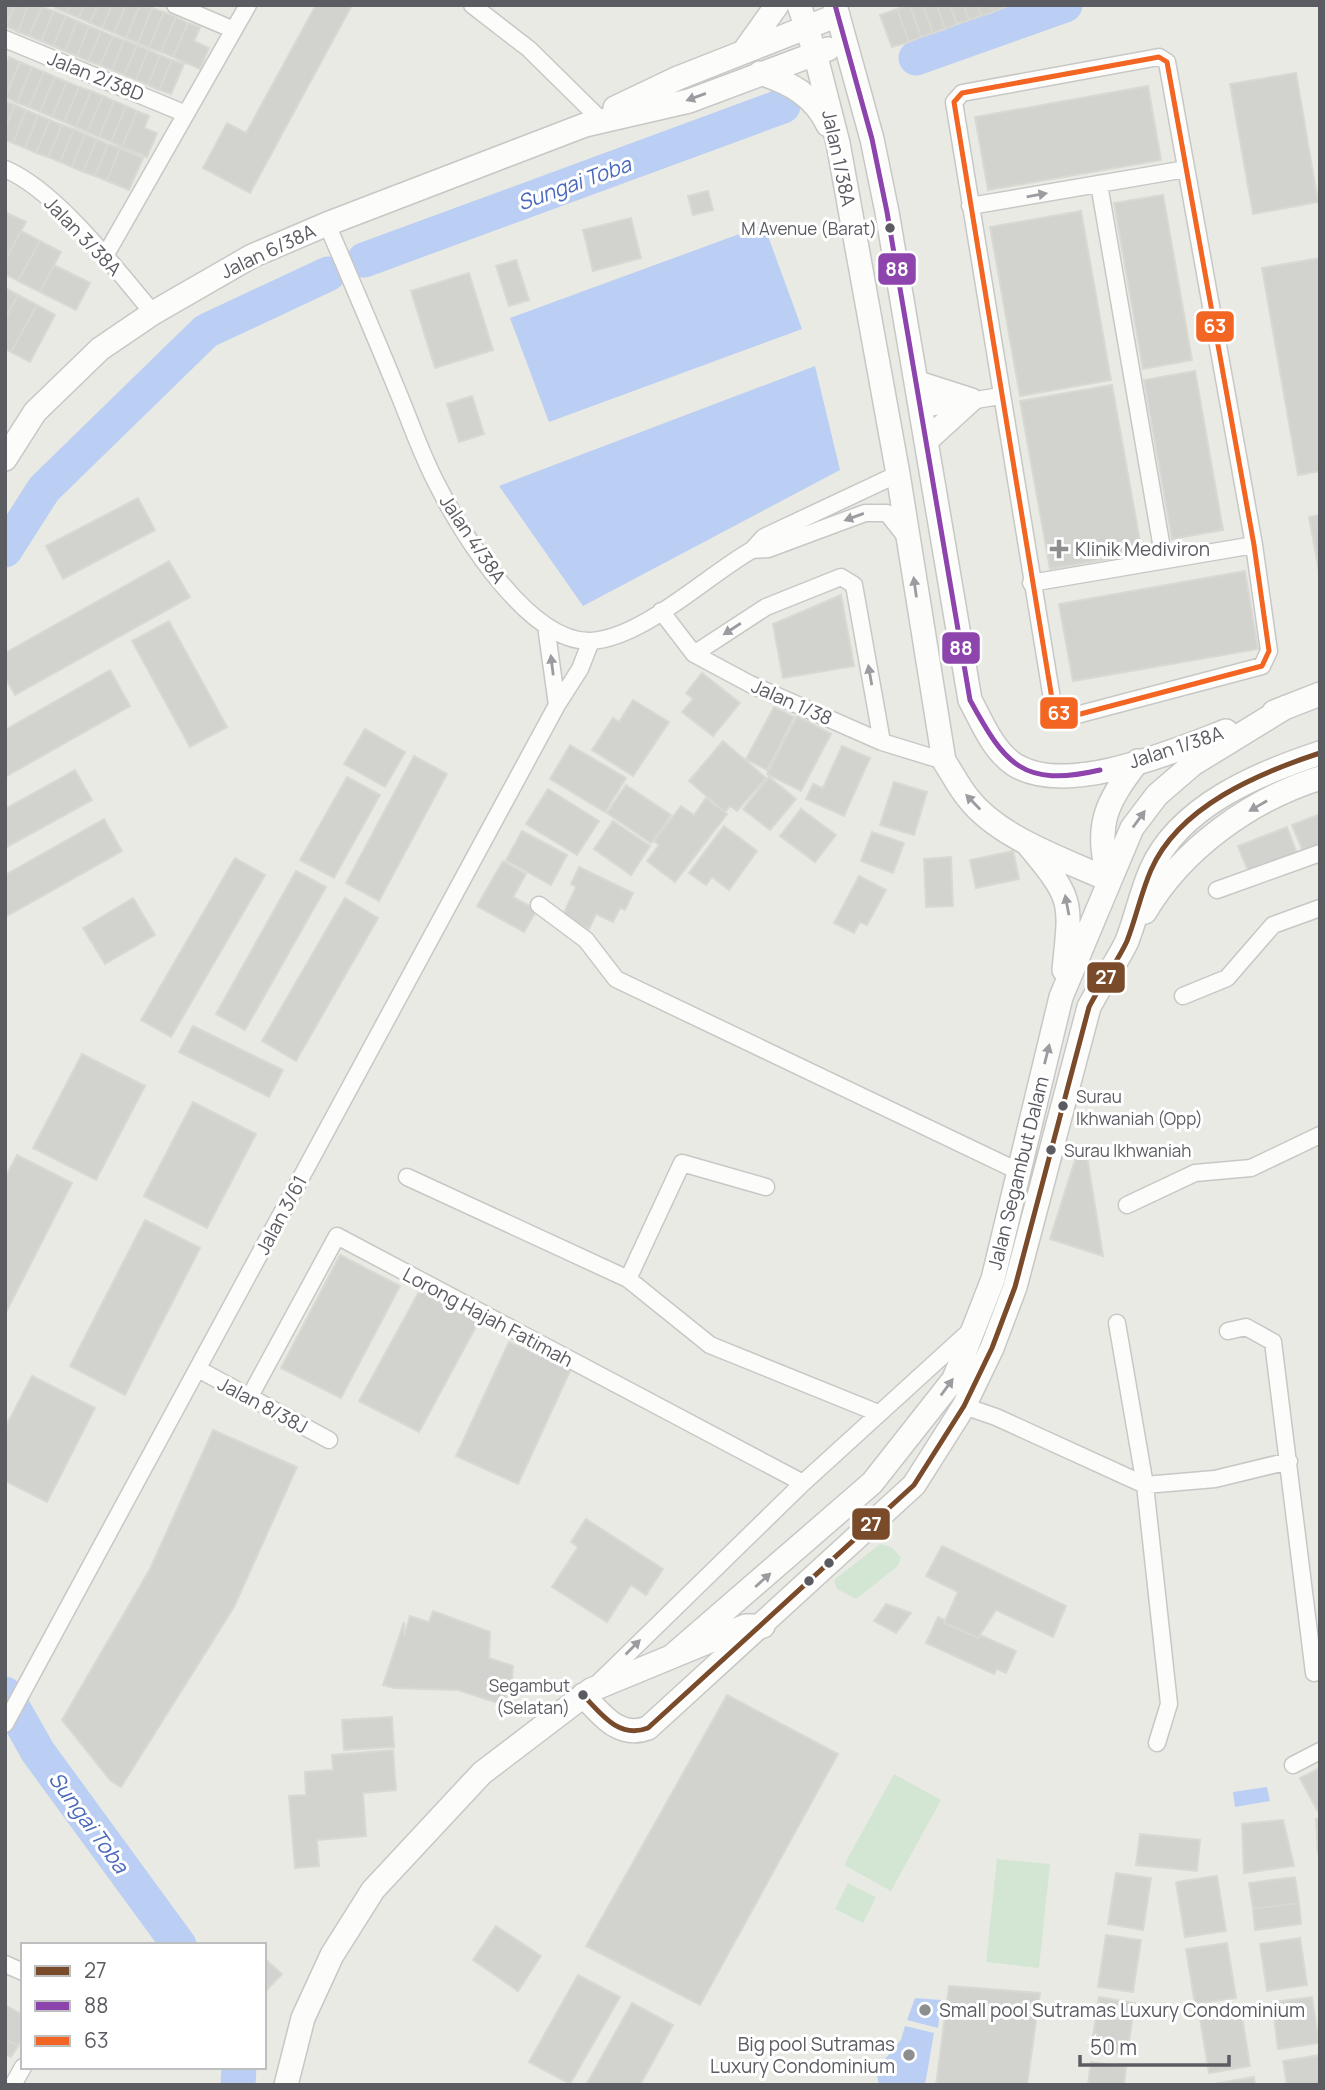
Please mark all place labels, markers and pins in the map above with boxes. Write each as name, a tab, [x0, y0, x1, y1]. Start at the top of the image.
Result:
place label: M Avenue (Barat)	[741, 217, 877, 240]
marker: M Avenue (Barat)	[883, 221, 897, 235]
place label: Klinik Mediviron	[1075, 536, 1210, 562]
marker: Klinik Mediviron	[1049, 539, 1069, 559]
place label: Surau Ikhwaniah (Opp)	[1076, 1085, 1203, 1130]
marker: Surau Ikhwaniah (Opp)	[1056, 1099, 1070, 1113]
place label: Surau Ikhwaniah	[1064, 1139, 1191, 1162]
marker: Surau Ikhwaniah	[1044, 1143, 1058, 1157]
unlabelled marker	[822, 1556, 836, 1570]
unlabelled marker	[802, 1574, 816, 1588]
place label: Segambut (Selatan)	[489, 1674, 570, 1719]
marker: Segambut (Selatan)	[576, 1688, 590, 1702]
place label: Small pool Sutramas Luxury Condominium	[939, 1997, 1305, 2023]
marker: Small pool Sutramas Luxury Condominium	[917, 2002, 933, 2018]
place label: Big pool Sutramas Luxury Condominium	[710, 2031, 895, 2079]
marker: Big pool Sutramas Luxury Condominium	[901, 2047, 917, 2063]

